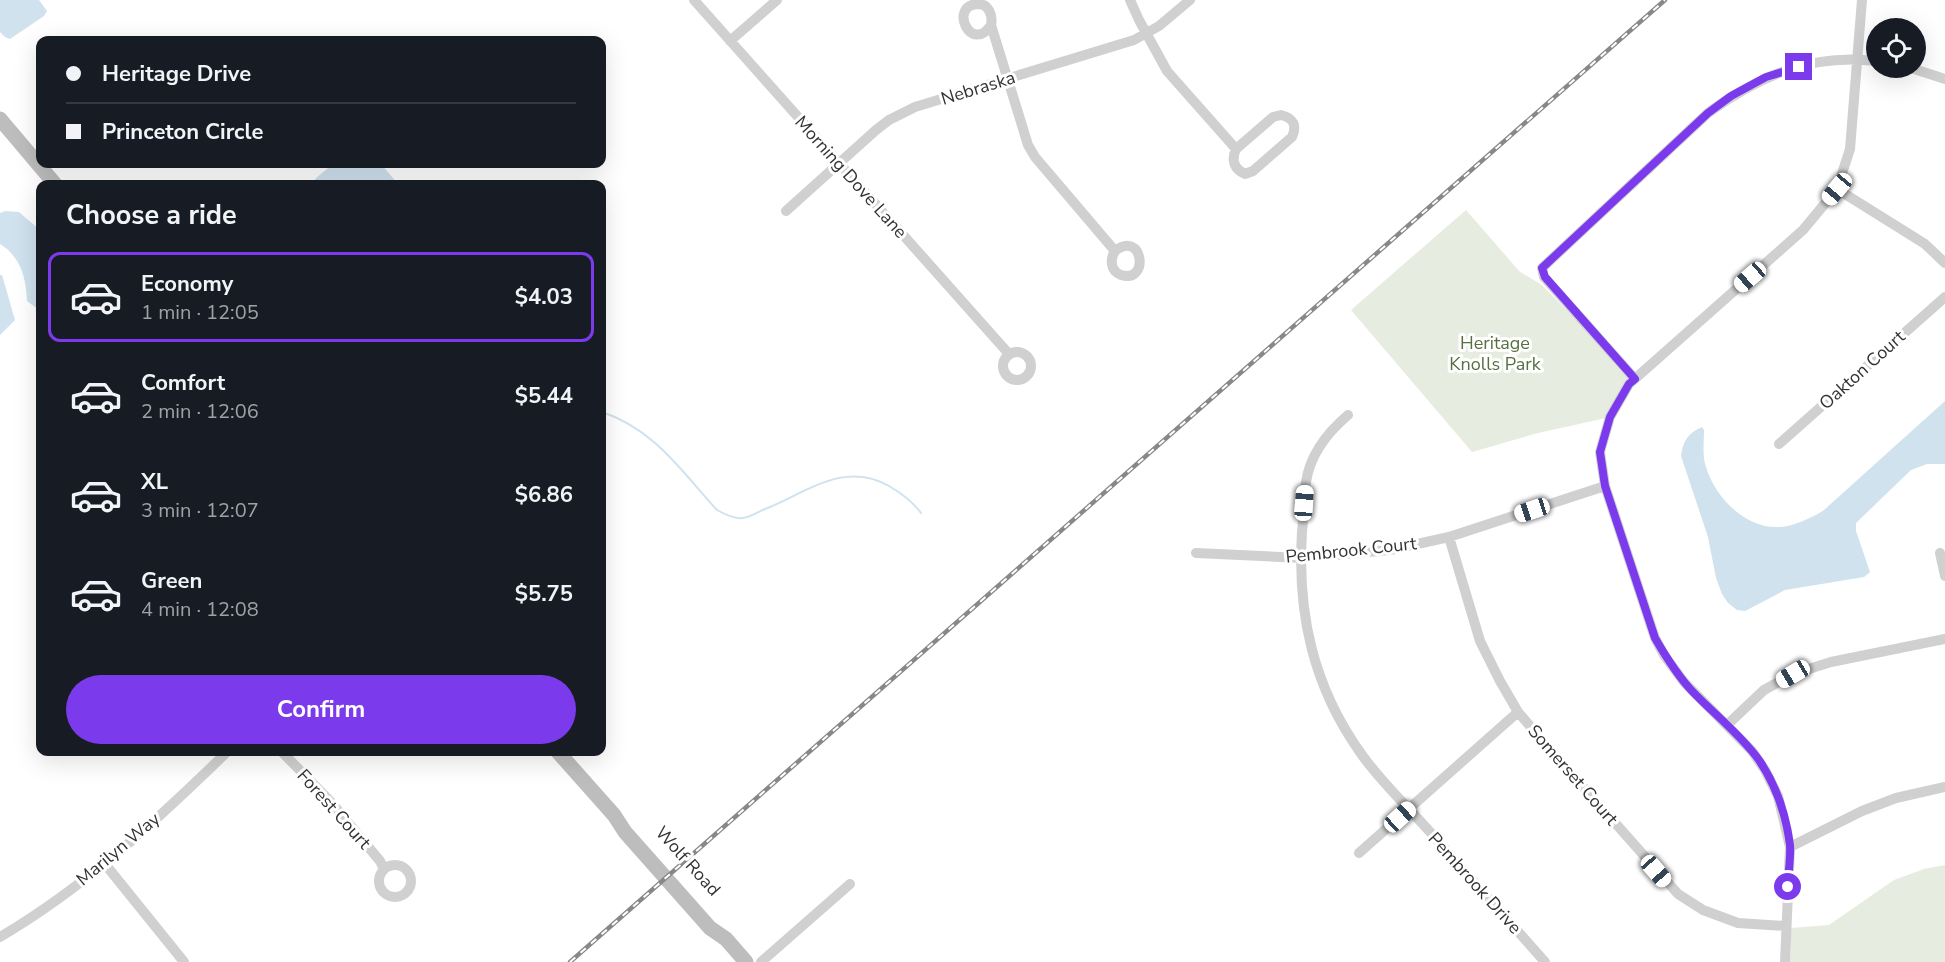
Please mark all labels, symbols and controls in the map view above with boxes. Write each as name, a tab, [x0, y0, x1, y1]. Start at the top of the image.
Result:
map controls	[1866, 18, 1926, 78]
button: locate	[1866, 18, 1926, 78]
route end	[1785, 53, 1812, 80]
text: Heritage Drive	[102, 59, 251, 89]
street label: Nebraska	[938, 65, 1018, 111]
street label: Morning Dove Lane	[789, 111, 913, 243]
text: Princeton Circle	[102, 117, 263, 147]
car	[1819, 169, 1855, 209]
text: Choose a ride	[66, 197, 237, 234]
car	[1731, 258, 1769, 296]
text: Economy	[141, 269, 233, 299]
icon: car	[69, 270, 123, 324]
text: $4.03	[515, 282, 573, 312]
text: 1 min · 12:05	[141, 299, 259, 326]
street label: Oakton Court	[1814, 324, 1911, 415]
park label: Heritage Knolls Park	[1449, 331, 1542, 376]
text: Comfort	[141, 368, 225, 398]
icon: car	[69, 369, 123, 423]
text: $5.44	[515, 381, 573, 411]
text: 2 min · 12:06	[141, 398, 259, 425]
text: XL	[141, 467, 168, 497]
icon: car	[69, 468, 123, 522]
text: $6.86	[515, 480, 573, 510]
car	[1294, 484, 1314, 522]
car	[1512, 496, 1552, 524]
text: 3 min · 12:07	[141, 497, 259, 524]
street label: Pembrook Court	[1284, 531, 1418, 569]
text: Green	[141, 566, 202, 596]
icon: car	[69, 567, 123, 621]
text: $5.75	[515, 579, 573, 609]
text: 4 min · 12:08	[141, 596, 259, 623]
car	[1773, 657, 1813, 691]
button: Confirm	[66, 675, 576, 744]
street label: Somerset Court	[1522, 719, 1624, 831]
street label: Forest Court	[292, 764, 377, 855]
car	[1381, 798, 1419, 836]
street label: Marilyn Way	[71, 806, 165, 891]
street label: Wolf Road	[650, 821, 726, 901]
street label: Pembrook Drive	[1423, 827, 1527, 939]
car	[1637, 852, 1675, 890]
route start	[1774, 873, 1801, 900]

